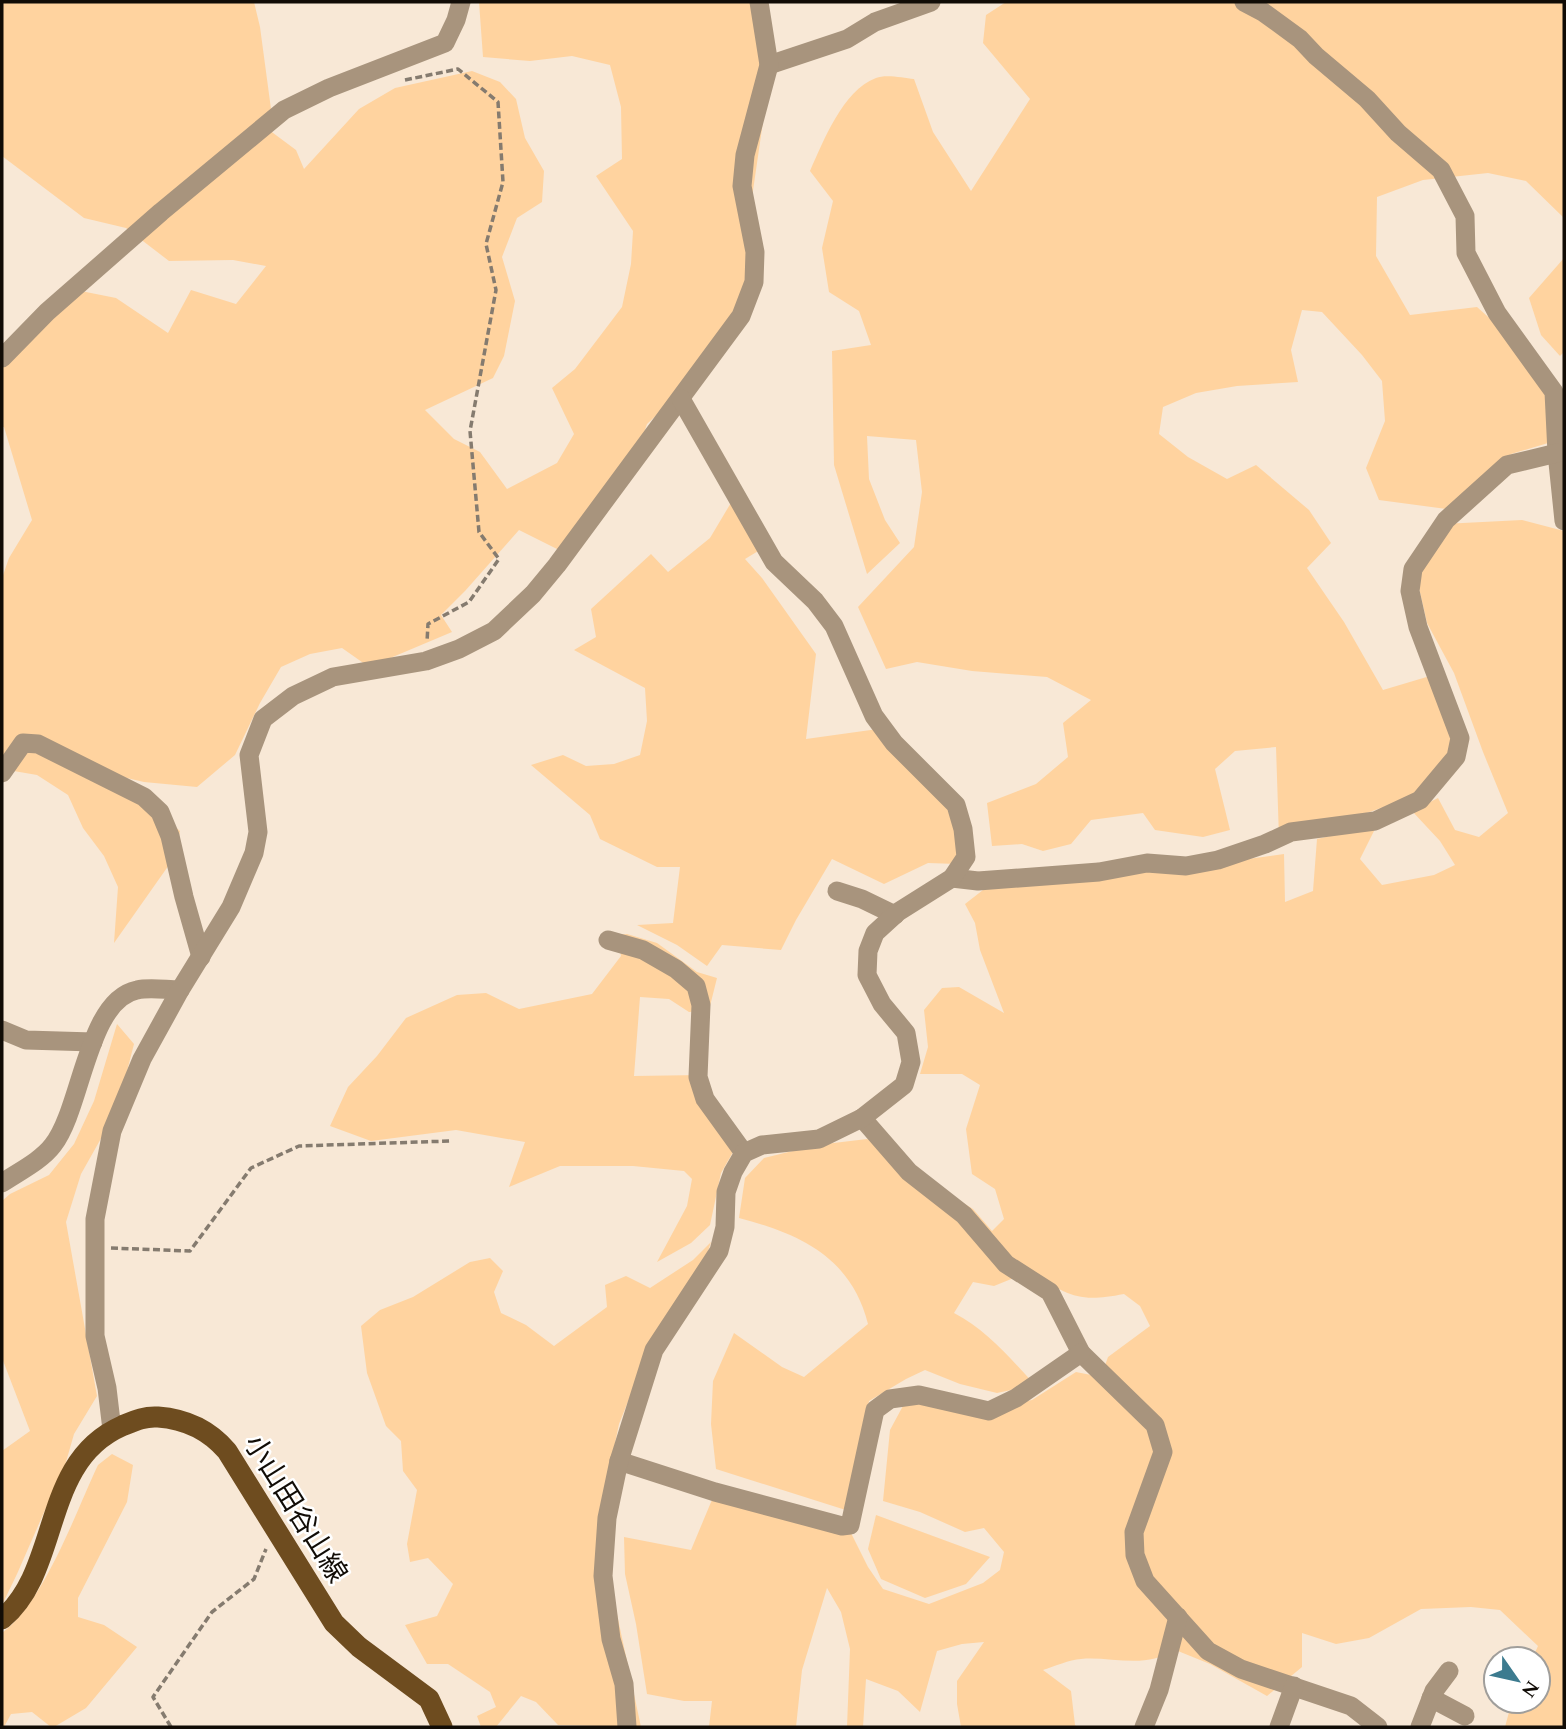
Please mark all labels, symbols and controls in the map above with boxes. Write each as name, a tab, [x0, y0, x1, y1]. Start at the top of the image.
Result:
street label: 小山田谷山線	[232, 1426, 358, 1592]
north arrow	[1482, 1645, 1552, 1715]
text: N	[1513, 1674, 1546, 1703]

